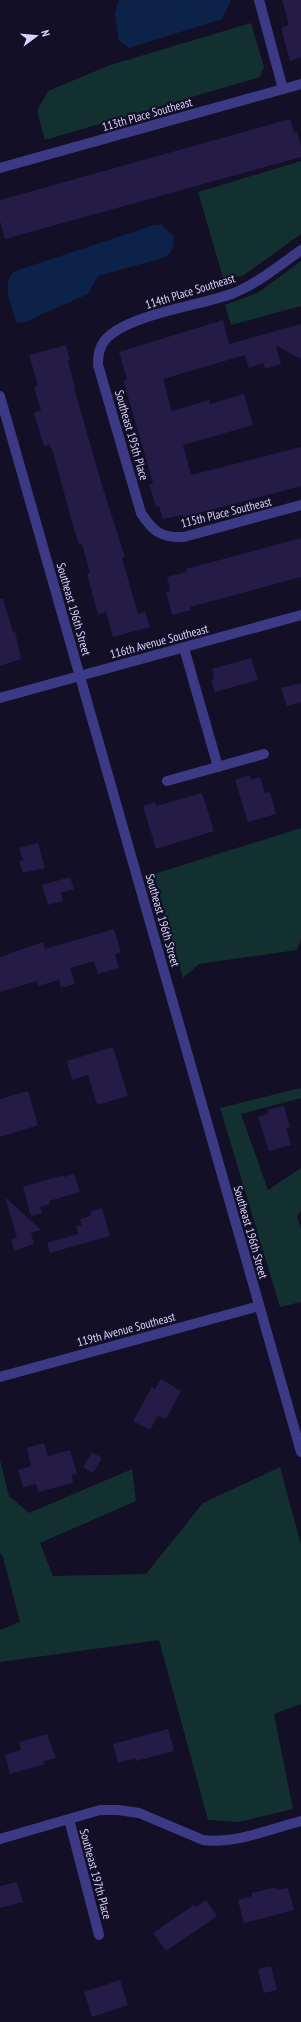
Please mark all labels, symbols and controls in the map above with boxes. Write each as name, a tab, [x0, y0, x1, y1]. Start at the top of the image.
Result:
north arrow	[16, 16, 56, 56]
text: N	[38, 28, 53, 38]
street label: 113th Place Southeast	[100, 94, 194, 134]
street label: 114th Place Southeast	[143, 270, 237, 312]
street label: Southeast 195th Place	[112, 388, 152, 482]
street label: 115th Place Southeast	[179, 493, 274, 531]
street label: Southeast 196th Street	[54, 561, 95, 658]
street label: 116th Avenue Southeast	[108, 620, 210, 661]
street label: Southeast 196th Street	[143, 872, 184, 969]
street label: Southeast 196th Street	[231, 1184, 272, 1281]
street label: 119th Avenue Southeast	[75, 1308, 177, 1349]
street label: Southeast 197th Place	[77, 1827, 115, 1921]

